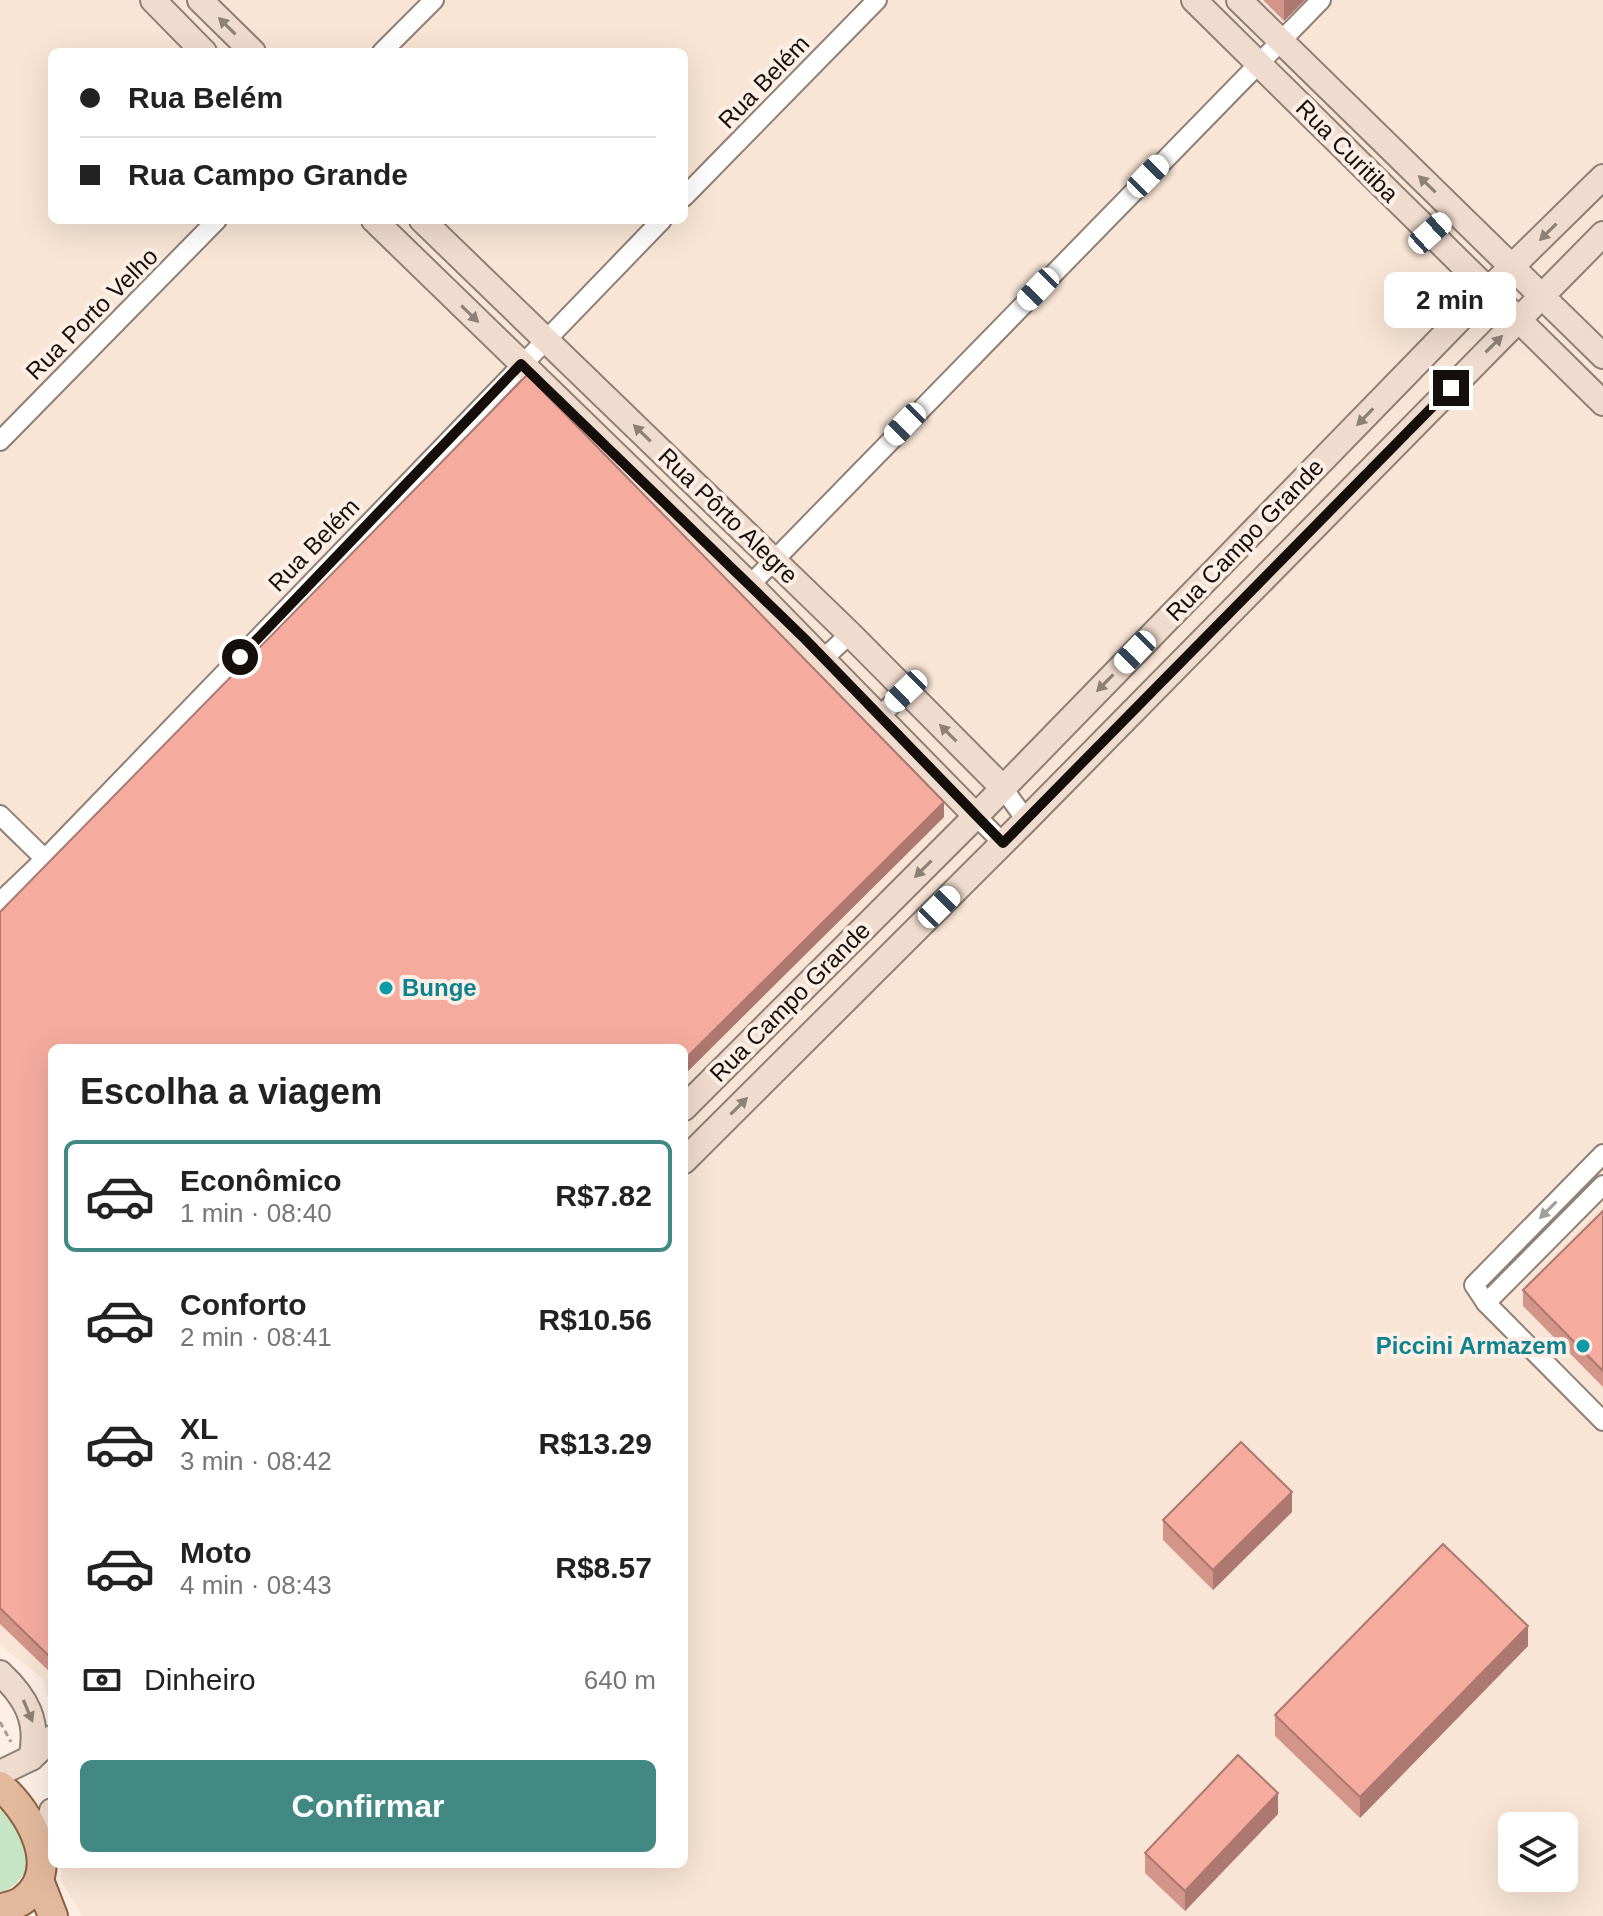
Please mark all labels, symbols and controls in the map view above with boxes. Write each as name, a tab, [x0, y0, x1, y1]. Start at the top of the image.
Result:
one-way arrow	[218, 17, 237, 36]
street label: Rua Belém	[713, 30, 815, 134]
text: Rua Belém	[128, 81, 283, 114]
street label: Rua Curitiba	[1291, 94, 1405, 208]
car	[1123, 150, 1173, 202]
text: Rua Campo Grande	[128, 158, 408, 191]
one-way arrow	[1418, 175, 1437, 193]
car	[1404, 208, 1456, 258]
one-way arrow	[1539, 222, 1558, 241]
street label: Rua Porto Velho	[20, 242, 163, 385]
car	[1013, 263, 1063, 315]
callout: 2 min	[1385, 272, 1517, 328]
text: 2 min	[1416, 285, 1484, 315]
one-way arrow	[460, 304, 479, 322]
one-way arrow	[1484, 335, 1502, 354]
route end	[1433, 370, 1469, 406]
car	[880, 398, 930, 450]
one-way arrow	[1356, 407, 1375, 426]
one-way arrow	[633, 424, 652, 443]
street label: Rua Pôrto Alegre	[653, 442, 803, 589]
street label: Rua Campo Grande	[1160, 453, 1329, 626]
street label: Rua Belém	[263, 493, 365, 597]
car	[1110, 626, 1160, 678]
route start	[222, 639, 258, 675]
car	[880, 666, 932, 716]
one-way arrow	[1096, 673, 1115, 692]
one-way arrow	[939, 724, 958, 743]
one-way arrow	[914, 859, 933, 877]
car	[914, 882, 964, 932]
street label: Rua Campo Grande	[704, 916, 875, 1087]
place label: Bunge	[402, 974, 477, 1001]
marker: Bunge	[377, 979, 395, 997]
text: Escolha a viagem	[80, 1071, 382, 1112]
one-way arrow	[729, 1097, 748, 1116]
icon: car	[84, 1160, 156, 1232]
text: Econômico	[180, 1164, 342, 1197]
text: R$7.82	[555, 1179, 652, 1212]
text: 1 min · 08:40	[180, 1198, 332, 1228]
one-way arrow	[1539, 1200, 1558, 1219]
icon: car	[84, 1284, 156, 1356]
text: Conforto	[180, 1288, 307, 1321]
text: R$10.56	[539, 1303, 652, 1336]
text: 2 min · 08:41	[180, 1322, 332, 1352]
place label: Piccini Armazem	[1376, 1332, 1567, 1359]
marker: Piccini Armazem	[1574, 1337, 1592, 1355]
icon: car	[84, 1408, 156, 1480]
text: XL	[180, 1412, 218, 1445]
text: R$13.29	[539, 1427, 652, 1460]
text: 3 min · 08:42	[180, 1446, 332, 1476]
icon: car	[84, 1532, 156, 1604]
text: Moto	[180, 1536, 252, 1569]
text: R$8.57	[555, 1551, 652, 1584]
text: 4 min · 08:43	[180, 1570, 332, 1600]
icon: cash	[80, 1658, 124, 1702]
text: Dinheiro	[144, 1663, 256, 1696]
text: 640 m	[584, 1665, 656, 1695]
one-way arrow	[22, 1700, 35, 1724]
button: Confirmar	[80, 1760, 656, 1852]
map controls	[1498, 1812, 1578, 1892]
button: layers	[1498, 1812, 1578, 1892]

